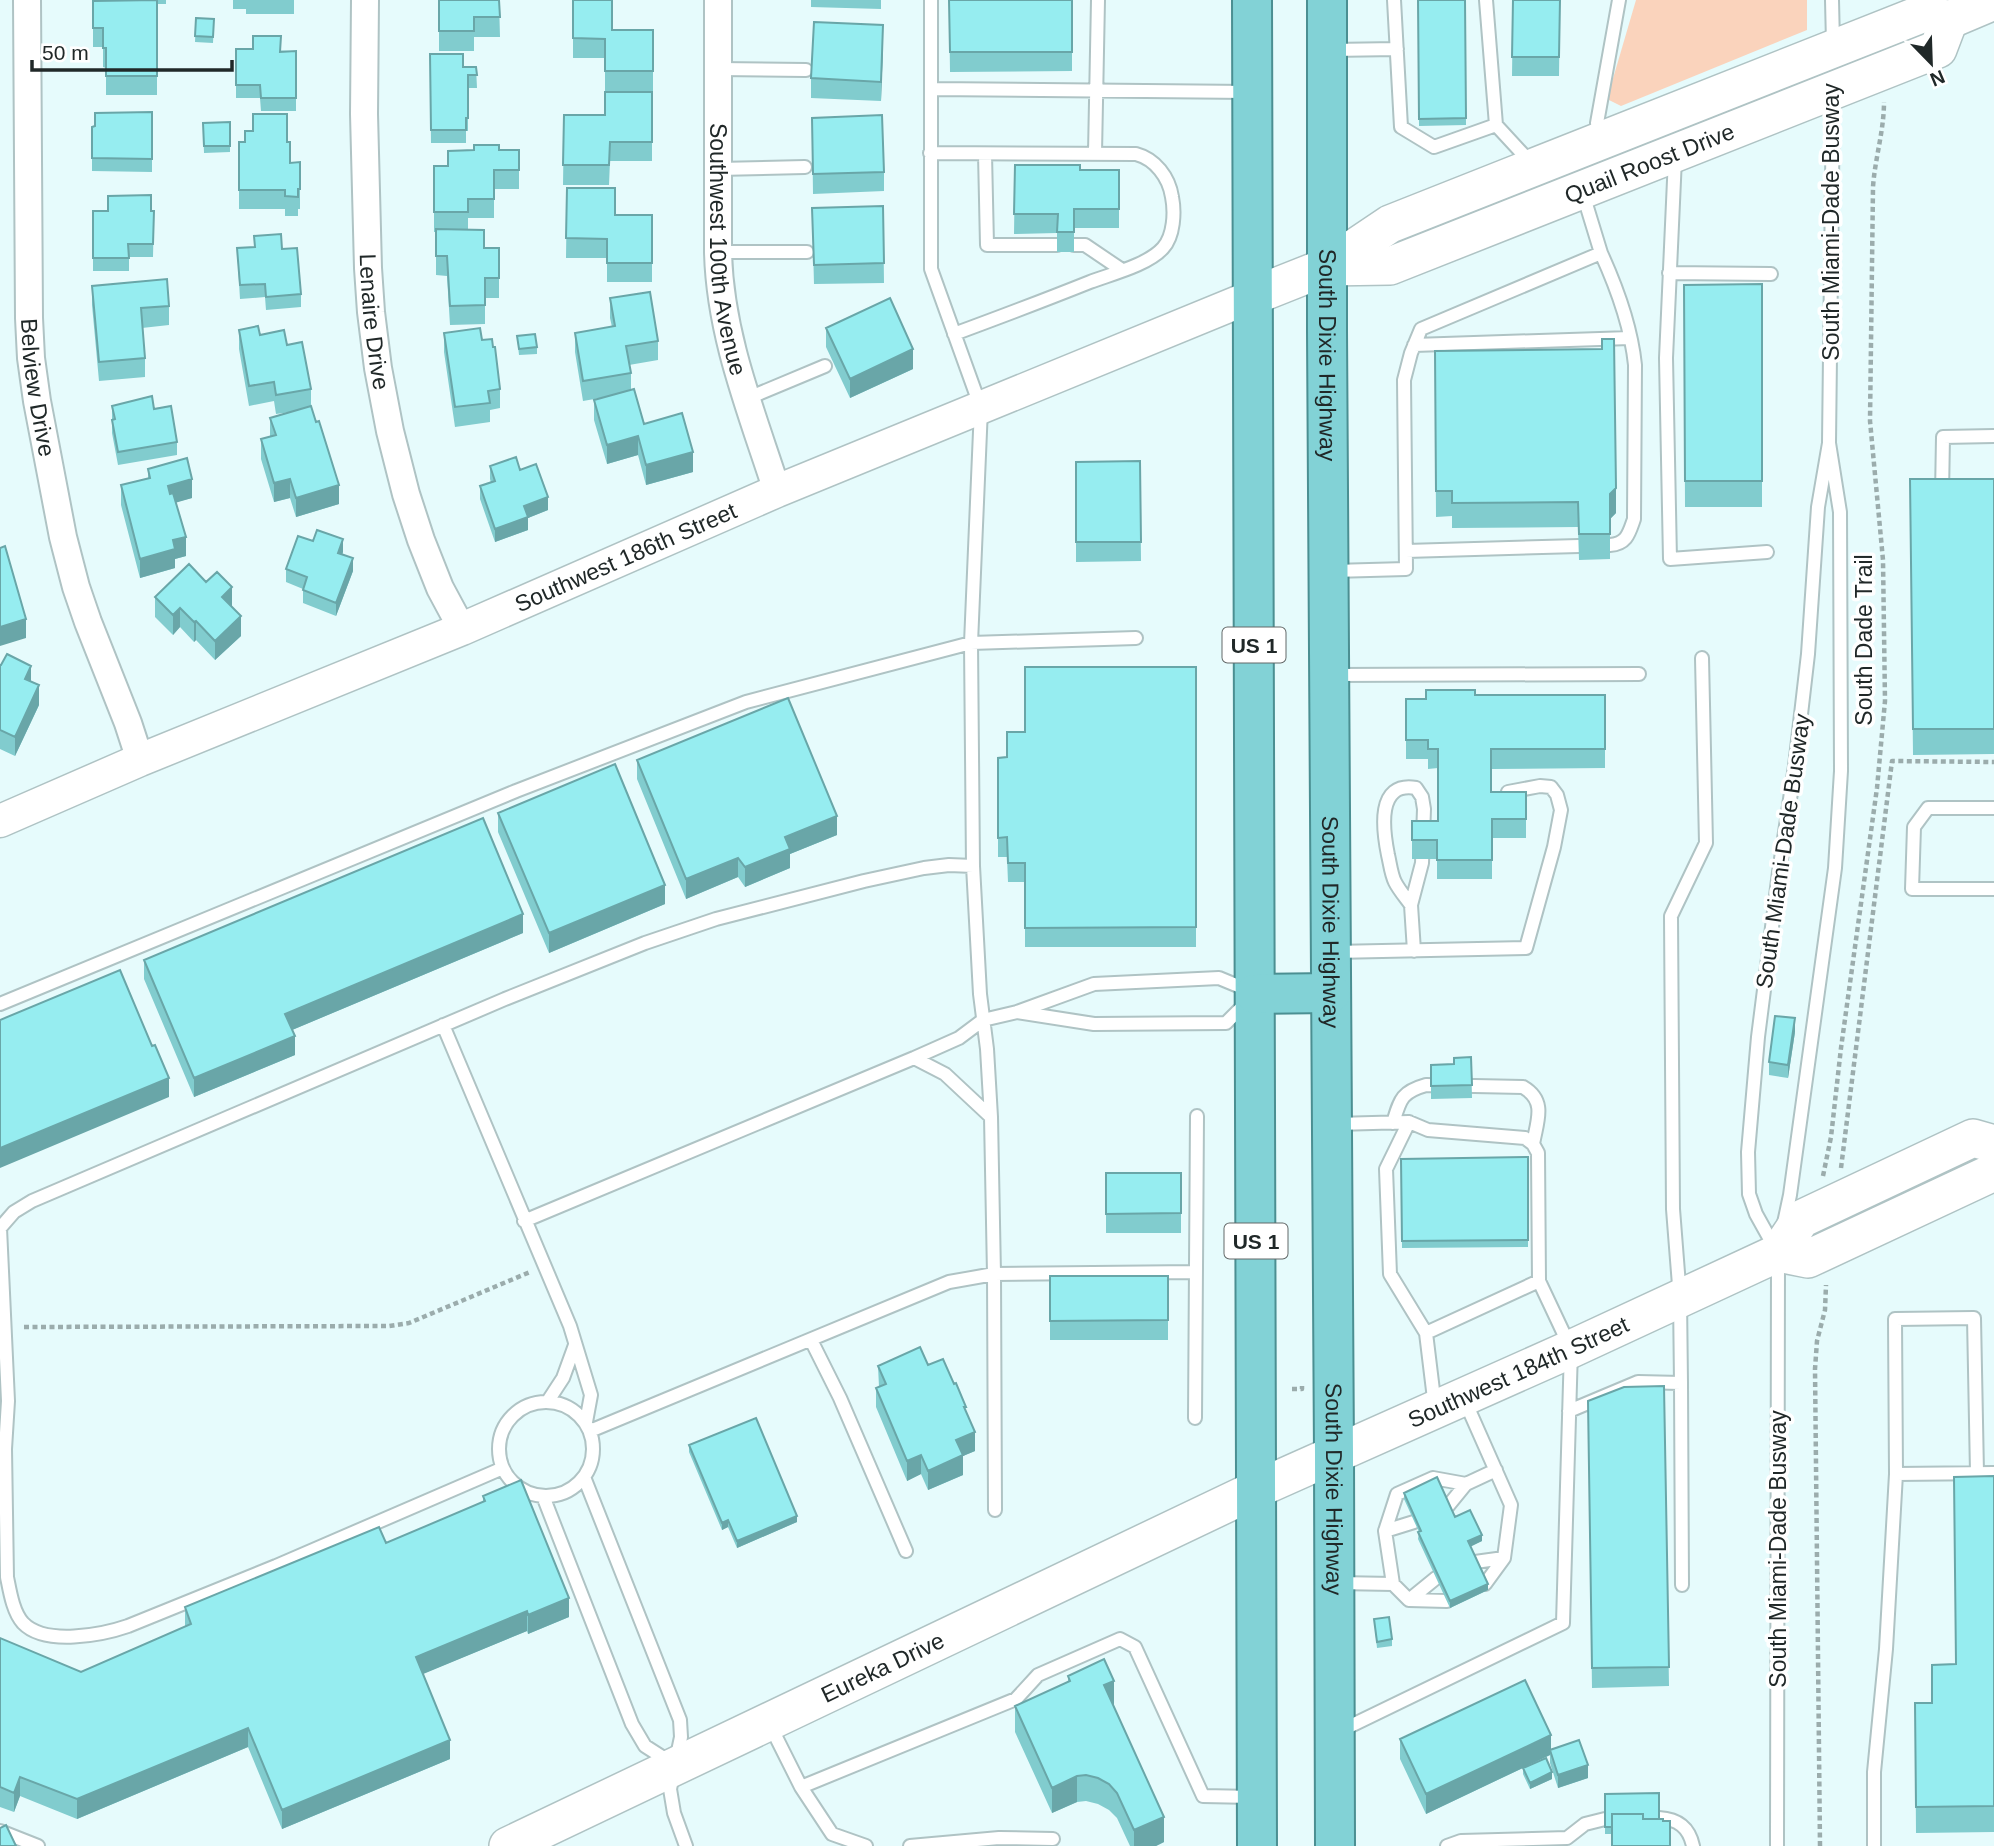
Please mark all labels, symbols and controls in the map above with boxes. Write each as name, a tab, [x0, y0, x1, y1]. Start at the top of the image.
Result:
scale bar	[32, 28, 231, 72]
north arrow	[1896, 28, 1966, 98]
text: 50 m	[42, 41, 89, 64]
text: N	[1927, 66, 1948, 91]
street label: South Miami-Dade Busway	[1818, 83, 1844, 361]
street label: Quail Roost Drive	[1561, 118, 1738, 209]
street label: Southwest 100th Avenue	[705, 123, 752, 378]
street label: South Dixie Highway	[1314, 249, 1341, 462]
street label: Lenaire Drive	[355, 253, 395, 392]
street label: Belview Drive	[16, 318, 60, 459]
street label: Southwest 186th Street	[511, 497, 741, 617]
street label: South Dade Trail	[1851, 554, 1877, 726]
road number: US 1	[1222, 628, 1286, 662]
street label: South Miami-Dade Busway	[1751, 711, 1815, 990]
street label: South Dixie Highway	[1317, 816, 1344, 1029]
road number: US 1	[1224, 1224, 1288, 1258]
street label: Southwest 184th Street	[1404, 1311, 1633, 1433]
street label: South Dixie Highway	[1321, 1383, 1347, 1596]
street label: South Miami-Dade Busway	[1765, 1410, 1791, 1688]
street label: Eureka Drive	[817, 1627, 948, 1708]

